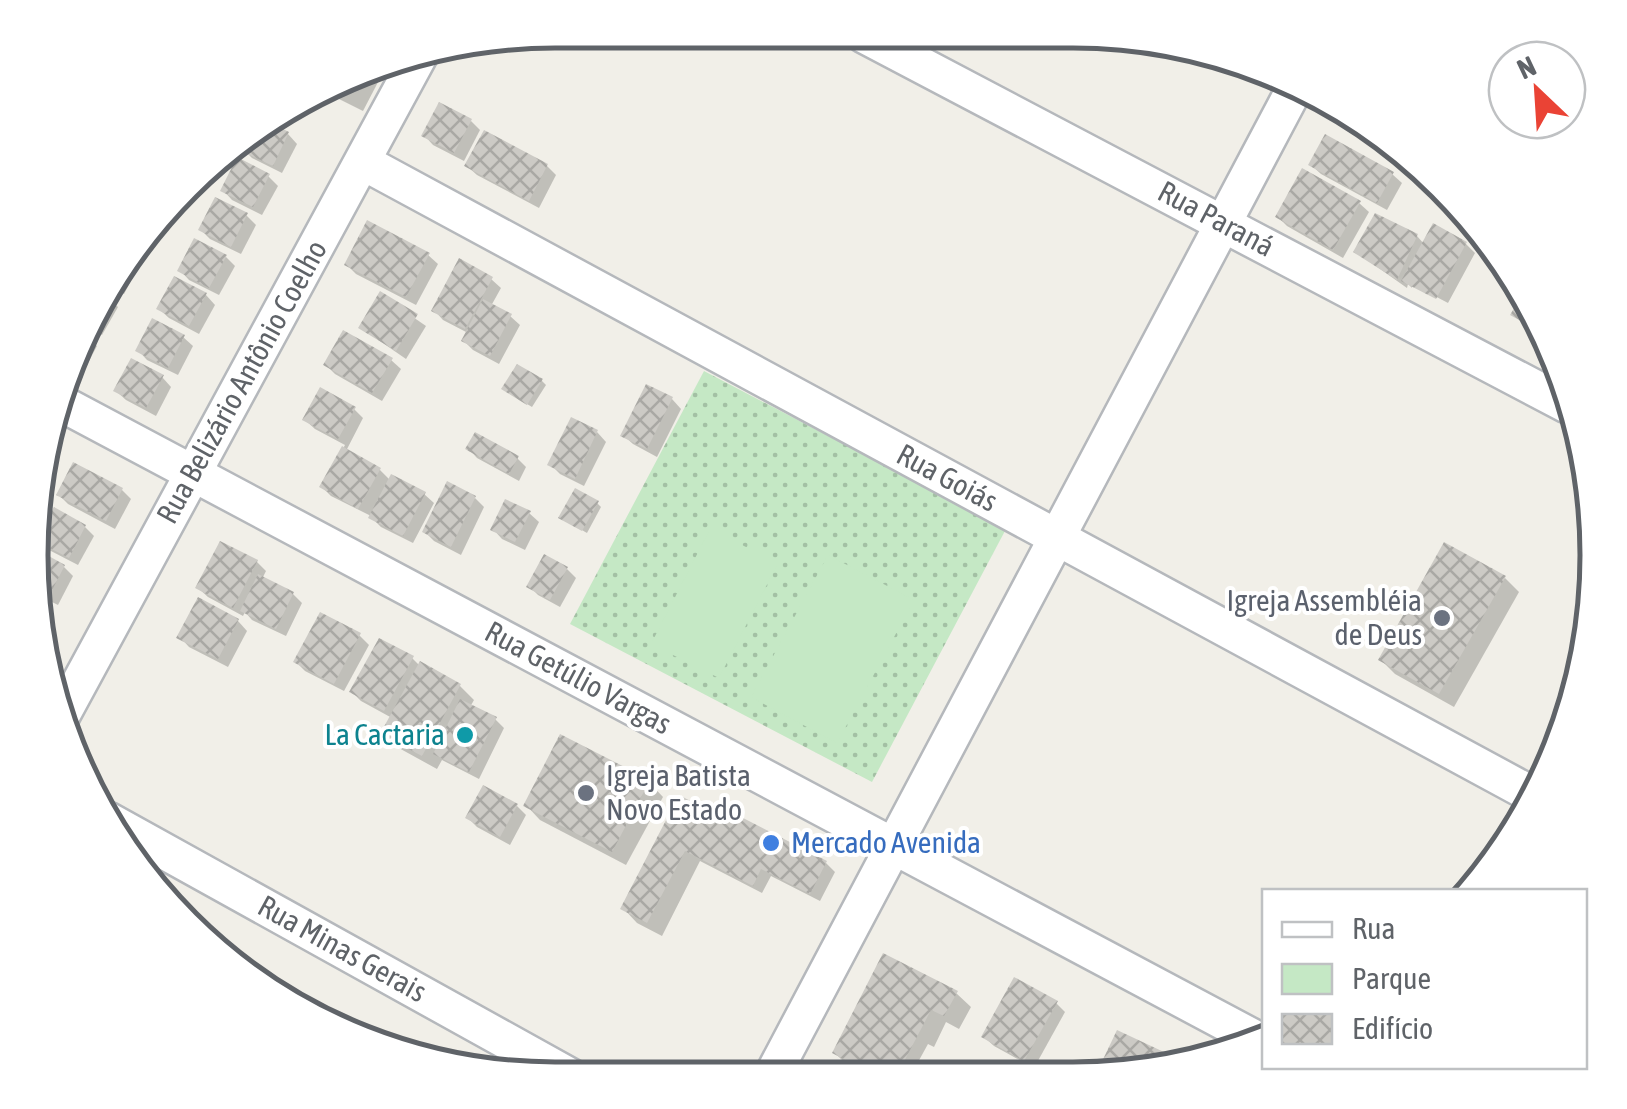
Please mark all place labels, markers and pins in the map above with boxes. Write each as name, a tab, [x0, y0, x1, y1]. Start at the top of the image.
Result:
place label: Igreja Assembléia de Deus	[1227, 583, 1422, 651]
marker: Igreja Assembléia de Deus	[1431, 607, 1453, 629]
place label: La Cactaria	[324, 717, 445, 751]
marker: La Cactaria	[454, 724, 476, 746]
place label: Igreja Batista Novo Estado	[606, 758, 751, 826]
marker: Igreja Batista Novo Estado	[575, 782, 597, 804]
place label: Mercado Avenida	[791, 825, 981, 859]
marker: Mercado Avenida	[760, 832, 782, 854]

